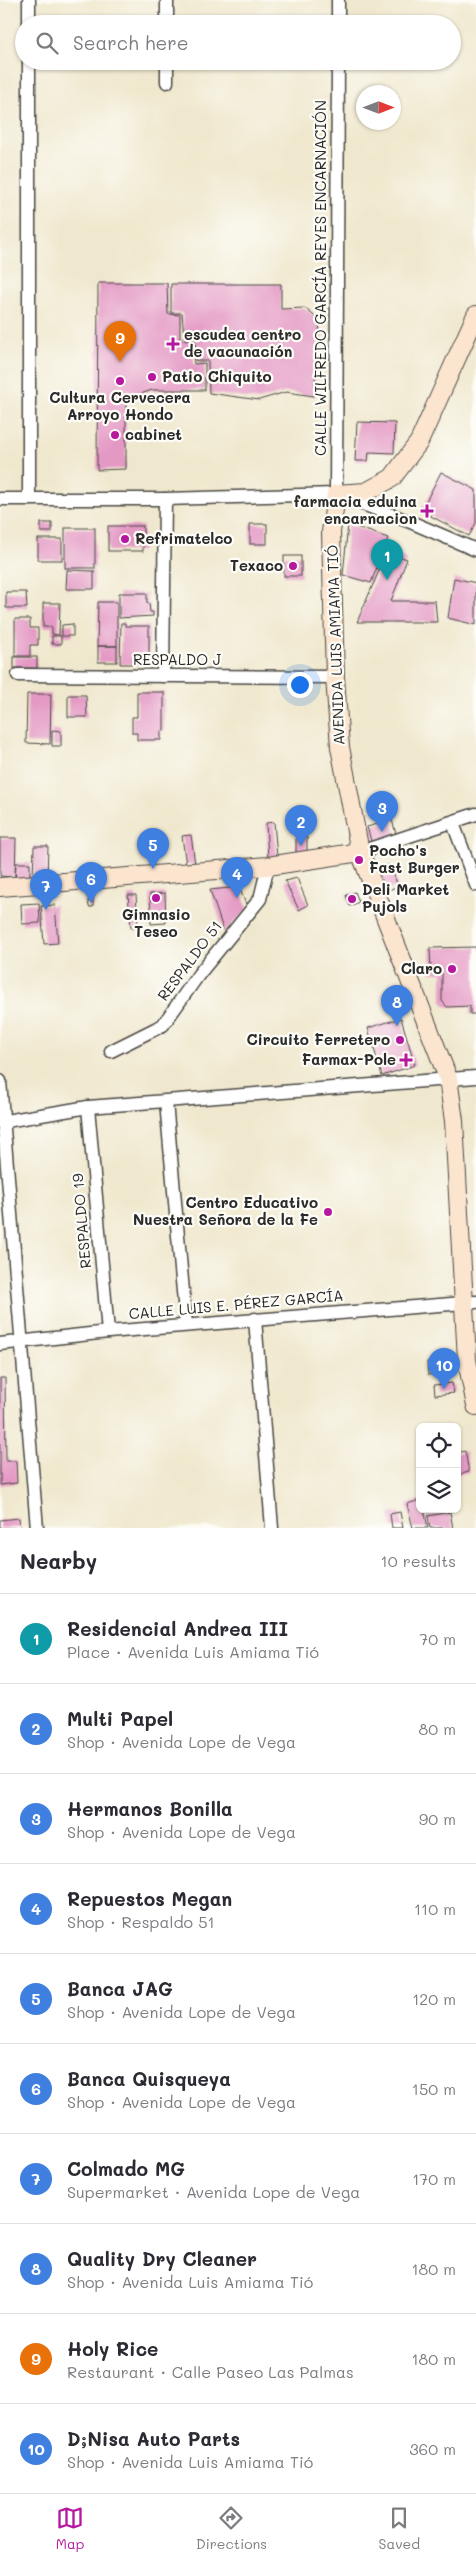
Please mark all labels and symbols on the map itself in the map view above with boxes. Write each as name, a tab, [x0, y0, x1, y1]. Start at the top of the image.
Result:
north arrow	[356, 85, 401, 130]
street label: CALLE WILFREDO GARCÍA REYES ENCARNACIÓN	[310, 100, 330, 456]
pin: 9	[104, 321, 136, 362]
place label: escudea centro de vacunación	[184, 324, 301, 361]
marker: escudea centro de vacunación	[166, 337, 180, 351]
place label: Patio Chiquito	[162, 366, 272, 386]
marker: Patio Chiquito	[146, 371, 158, 383]
marker: Cultura Cervecera Arroyo Hondo	[114, 375, 126, 387]
place label: Cultura Cervecera Arroyo Hondo	[49, 387, 191, 424]
place label: cabinet	[125, 424, 182, 444]
marker: cabinet	[109, 429, 121, 441]
place label: farmacia eduina encarnacion	[294, 491, 417, 528]
marker: farmacia eduina encarnacion	[421, 505, 433, 517]
place label: Refrimatelco	[135, 528, 232, 548]
marker: Refrimatelco	[119, 533, 131, 545]
pin: 1	[371, 539, 403, 580]
street label: AVENIDA LUIS AMIAMA TIÓ	[322, 544, 348, 746]
place label: Texaco	[230, 555, 283, 575]
marker: Texaco	[287, 560, 299, 572]
street label: RESPALDO J	[133, 649, 222, 669]
your location	[287, 672, 313, 698]
pin: 3	[366, 791, 398, 832]
pin: 2	[285, 805, 317, 846]
pin: 5	[137, 828, 169, 869]
place label: Pocho's Fast Burger	[369, 840, 460, 877]
marker: Pocho's Fast Burger	[353, 854, 365, 866]
pin: 4	[221, 857, 253, 898]
pin: 6	[75, 862, 107, 903]
pin: 7	[30, 869, 62, 910]
place label: Deli Market Pujols	[362, 879, 449, 916]
marker: Gimnasio Teseo	[150, 892, 162, 904]
marker: Deli Market Pujols	[346, 893, 358, 905]
place label: Gimnasio Teseo	[122, 904, 190, 941]
street label: RESPALDO 51	[153, 916, 226, 1004]
place label: Claro	[401, 958, 442, 978]
marker: Claro	[446, 963, 458, 975]
pin: 8	[381, 985, 413, 1026]
place label: Circuito Ferretero	[247, 1029, 390, 1049]
marker: Circuito Ferretero	[394, 1034, 406, 1046]
place label: Farmax-Pole	[302, 1049, 396, 1069]
marker: Farmax-Pole	[400, 1054, 412, 1066]
street label: RESPALDO 19	[67, 1173, 95, 1270]
place label: Centro Educativo Nuestra Señora de la Fe	[133, 1192, 318, 1229]
marker: Centro Educativo Nuestra Señora de la Fe	[322, 1206, 334, 1218]
street label: CALLE LUIS E. PÉREZ GARCÍA	[128, 1285, 344, 1323]
pin: 10	[428, 1348, 460, 1389]

